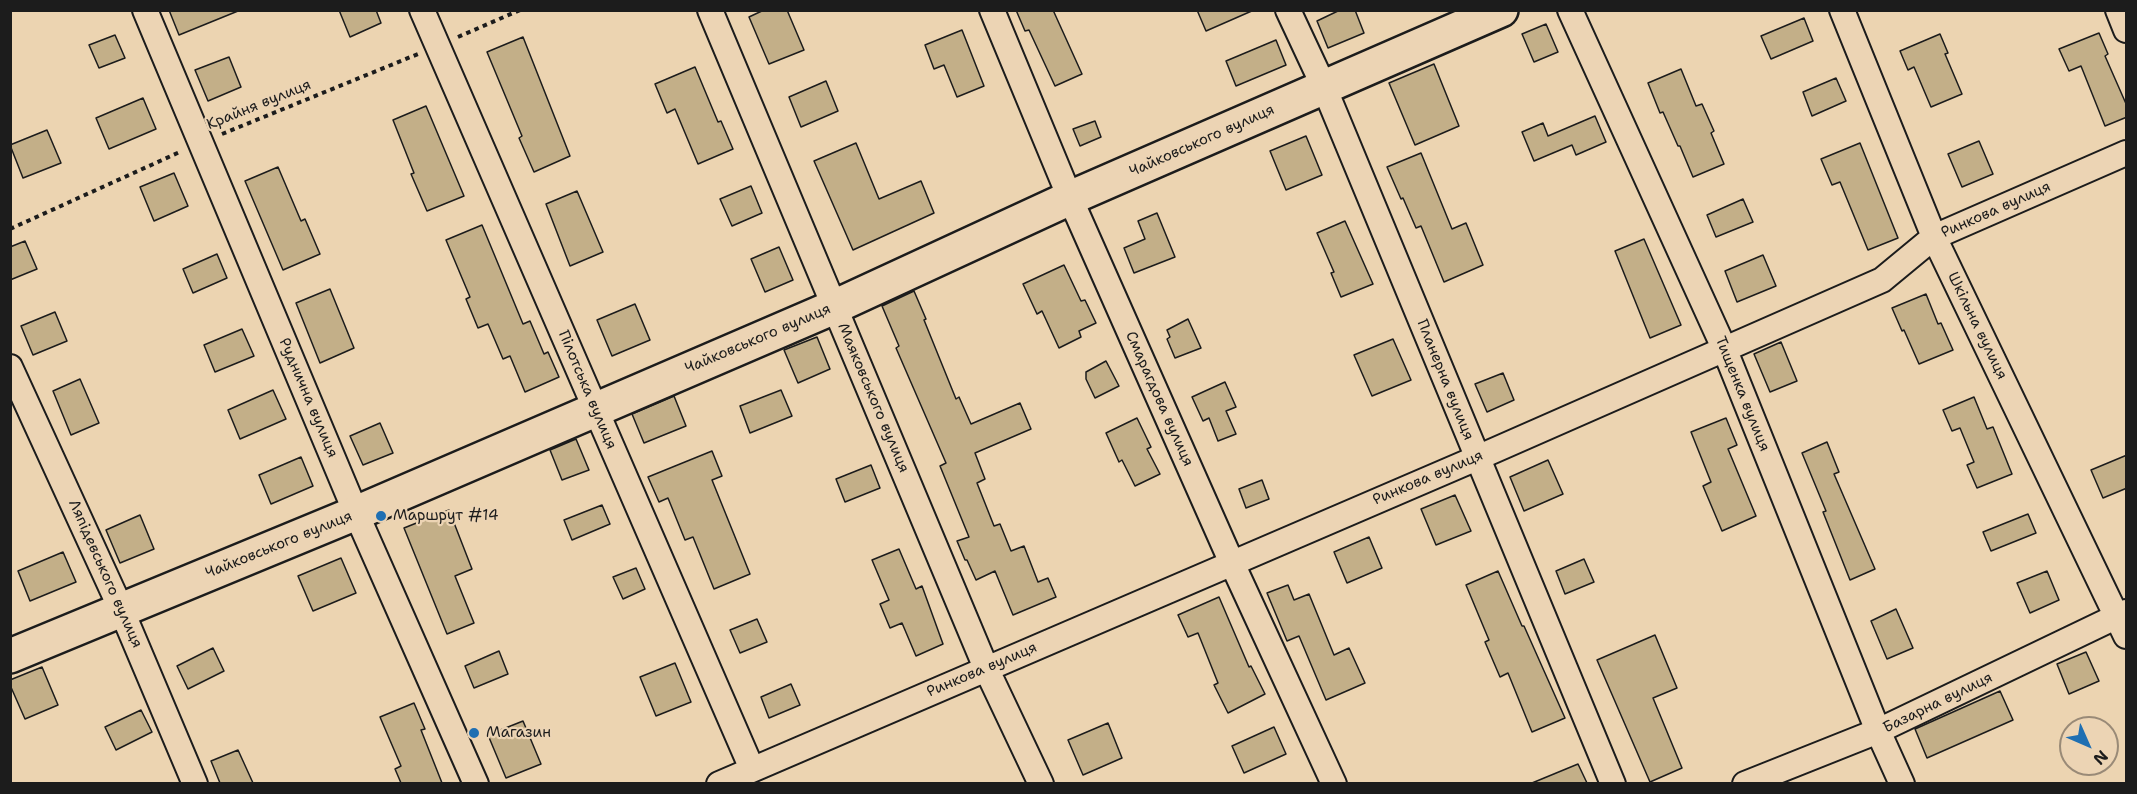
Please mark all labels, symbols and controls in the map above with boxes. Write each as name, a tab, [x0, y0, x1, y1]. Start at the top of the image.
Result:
street label: Крайня вулиця	[204, 76, 314, 134]
street label: Чайковського вулиця	[1127, 101, 1277, 181]
street label: Ринкова вулиця	[1938, 178, 2054, 242]
street label: Шкільна вулиця	[1943, 269, 2011, 383]
street label: Чайковського вулиця	[682, 300, 834, 378]
street label: Планерна вулиця	[1413, 317, 1477, 443]
street label: Маяковського вулиця	[833, 320, 913, 476]
street label: Пілотська вулиця	[554, 328, 620, 452]
street label: Смарагдова вулиця	[1121, 329, 1197, 469]
street label: Тищенка вулиця	[1711, 334, 1773, 454]
street label: Руднична вулиця	[275, 336, 341, 460]
street label: Ринкова вулиця	[1370, 447, 1486, 509]
street label: Ляпідевського вулиця	[64, 497, 146, 651]
street label: Чайковського вулиця	[203, 507, 355, 583]
place label: Маршрут #14	[393, 507, 498, 525]
marker: Маршрут #14	[374, 509, 388, 523]
street label: Ринкова вулиця	[924, 639, 1040, 701]
street label: Базарна вулиця	[1880, 669, 1996, 737]
north arrow	[2059, 716, 2119, 776]
place label: Магазин	[486, 724, 551, 742]
marker: Магазин	[467, 726, 481, 740]
text: N	[2089, 746, 2113, 770]

